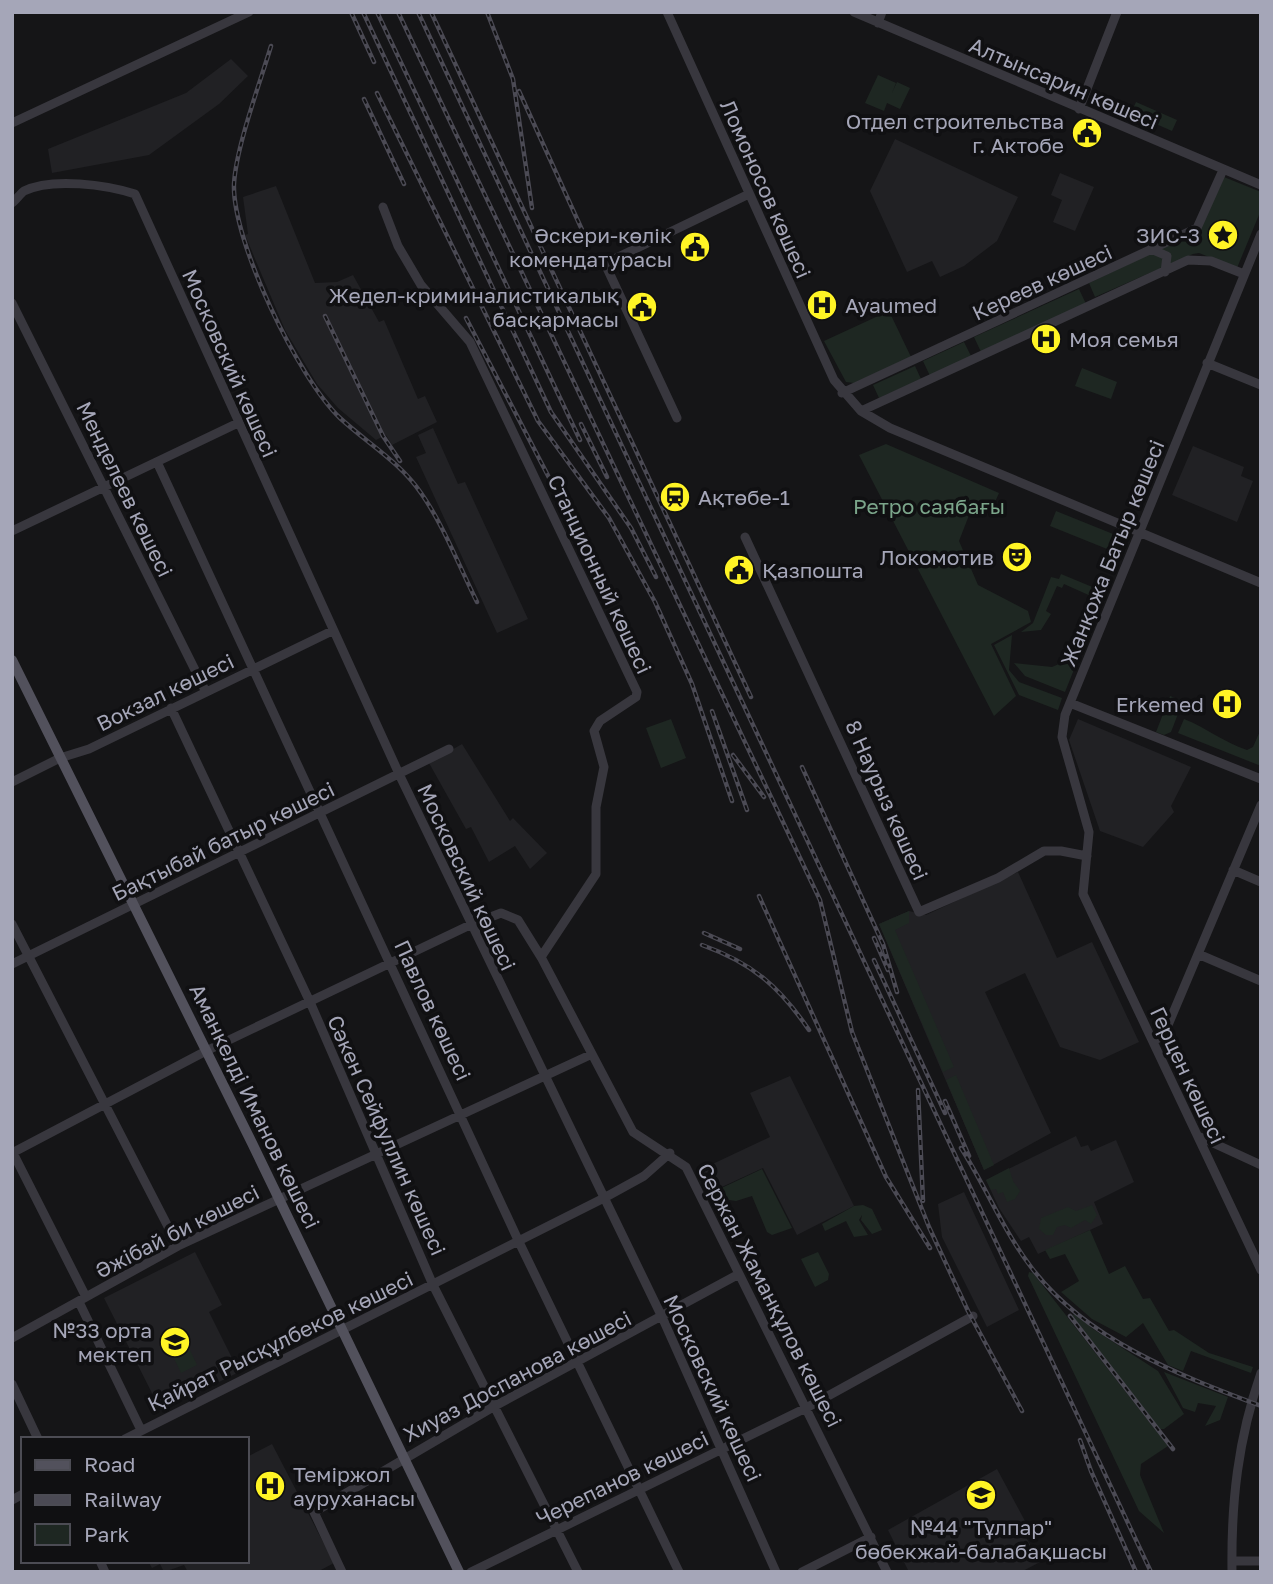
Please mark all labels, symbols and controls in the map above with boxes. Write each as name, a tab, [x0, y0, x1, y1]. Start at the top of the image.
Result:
street label: Алтынсарин көшесі	[966, 31, 1162, 135]
street label: Ломоносов көшесі	[715, 96, 817, 282]
place label: Отдел строительства г. Актобе	[846, 108, 1064, 158]
public building icon: Отдел строительства г. Актобе	[1070, 116, 1104, 150]
place icon: ЗИС-3	[1206, 218, 1240, 252]
place label: Әскери-көлік комендатурасы	[509, 222, 672, 272]
place label: ЗИС-3	[1136, 222, 1200, 248]
public building icon: Әскери-көлік комендатурасы	[678, 230, 712, 264]
street label: Кереев көшесі	[968, 238, 1116, 326]
street label: Московский көшесі	[177, 265, 283, 461]
place label: Жедел-криминалистикалық басқармасы	[329, 282, 619, 332]
hospital icon: Ayaumed	[805, 288, 839, 322]
public building icon: Жедел-криминалистикалық басқармасы	[625, 290, 659, 324]
place label: Ayaumed	[845, 292, 937, 318]
hospital icon: Моя семья	[1029, 322, 1063, 356]
place label: Моя семья	[1069, 326, 1179, 352]
street label: Менделеев көшесі	[71, 397, 179, 581]
street label: Жанқожа Батыр көшесі	[1055, 436, 1169, 670]
street label: Станционный көшесі	[542, 470, 658, 678]
station icon: Ақтөбе-1	[658, 480, 692, 514]
place label: Ақтөбе-1	[698, 484, 790, 510]
park label: Ретро саябағы	[853, 493, 1005, 519]
theatre icon: Локомотив	[1000, 540, 1034, 574]
place label: Локомотив	[880, 544, 994, 570]
public building icon: Қазпошта	[722, 553, 756, 587]
place label: Қазпошта	[762, 557, 864, 583]
street label: Вокзал көшесі	[92, 648, 238, 736]
hospital icon: Erkemed	[1210, 687, 1244, 721]
place label: Erkemed	[1116, 691, 1204, 717]
street label: 8 Наурыз көшесі	[840, 716, 934, 884]
street label: Бақтыбай батыр көшесі	[107, 776, 339, 906]
street label: Московский көшесі	[412, 779, 522, 975]
street label: Павлов көшесі	[389, 936, 477, 1084]
street label: Аманкелді Иманов көшесі	[184, 979, 326, 1233]
street label: Герцен көшесі	[1145, 1002, 1231, 1148]
street label: Сәкен Сейфуллин көшесі	[322, 1011, 452, 1259]
street label: Сержан Жаманқұлов көшесі	[692, 1159, 848, 1431]
street label: Әжібай би көшесі	[91, 1178, 263, 1284]
street label: Қайрат Рысқұлбеков көшесі	[143, 1265, 417, 1417]
street label: Московский көшесі	[658, 1290, 768, 1486]
street label: Хиуаз Доспанова көшесі	[399, 1305, 635, 1447]
place label: №33 орта мектеп	[52, 1317, 152, 1367]
school or university icon: №33 орта мектеп	[158, 1325, 192, 1359]
street label: Черепанов көшесі	[531, 1425, 713, 1531]
legend	[21, 1437, 248, 1563]
text: Road	[84, 1451, 135, 1477]
place label: Теміржол ауруханасы	[293, 1461, 415, 1511]
hospital icon: Теміржол ауруханасы	[253, 1469, 287, 1503]
school or university icon: №44 "Тұлпар" бөбекжай-балабақшасы	[964, 1478, 998, 1512]
text: Railway	[84, 1486, 162, 1512]
place label: №44 "Тұлпар" бөбекжай-балабақшасы	[855, 1514, 1107, 1564]
text: Park	[84, 1521, 130, 1547]

